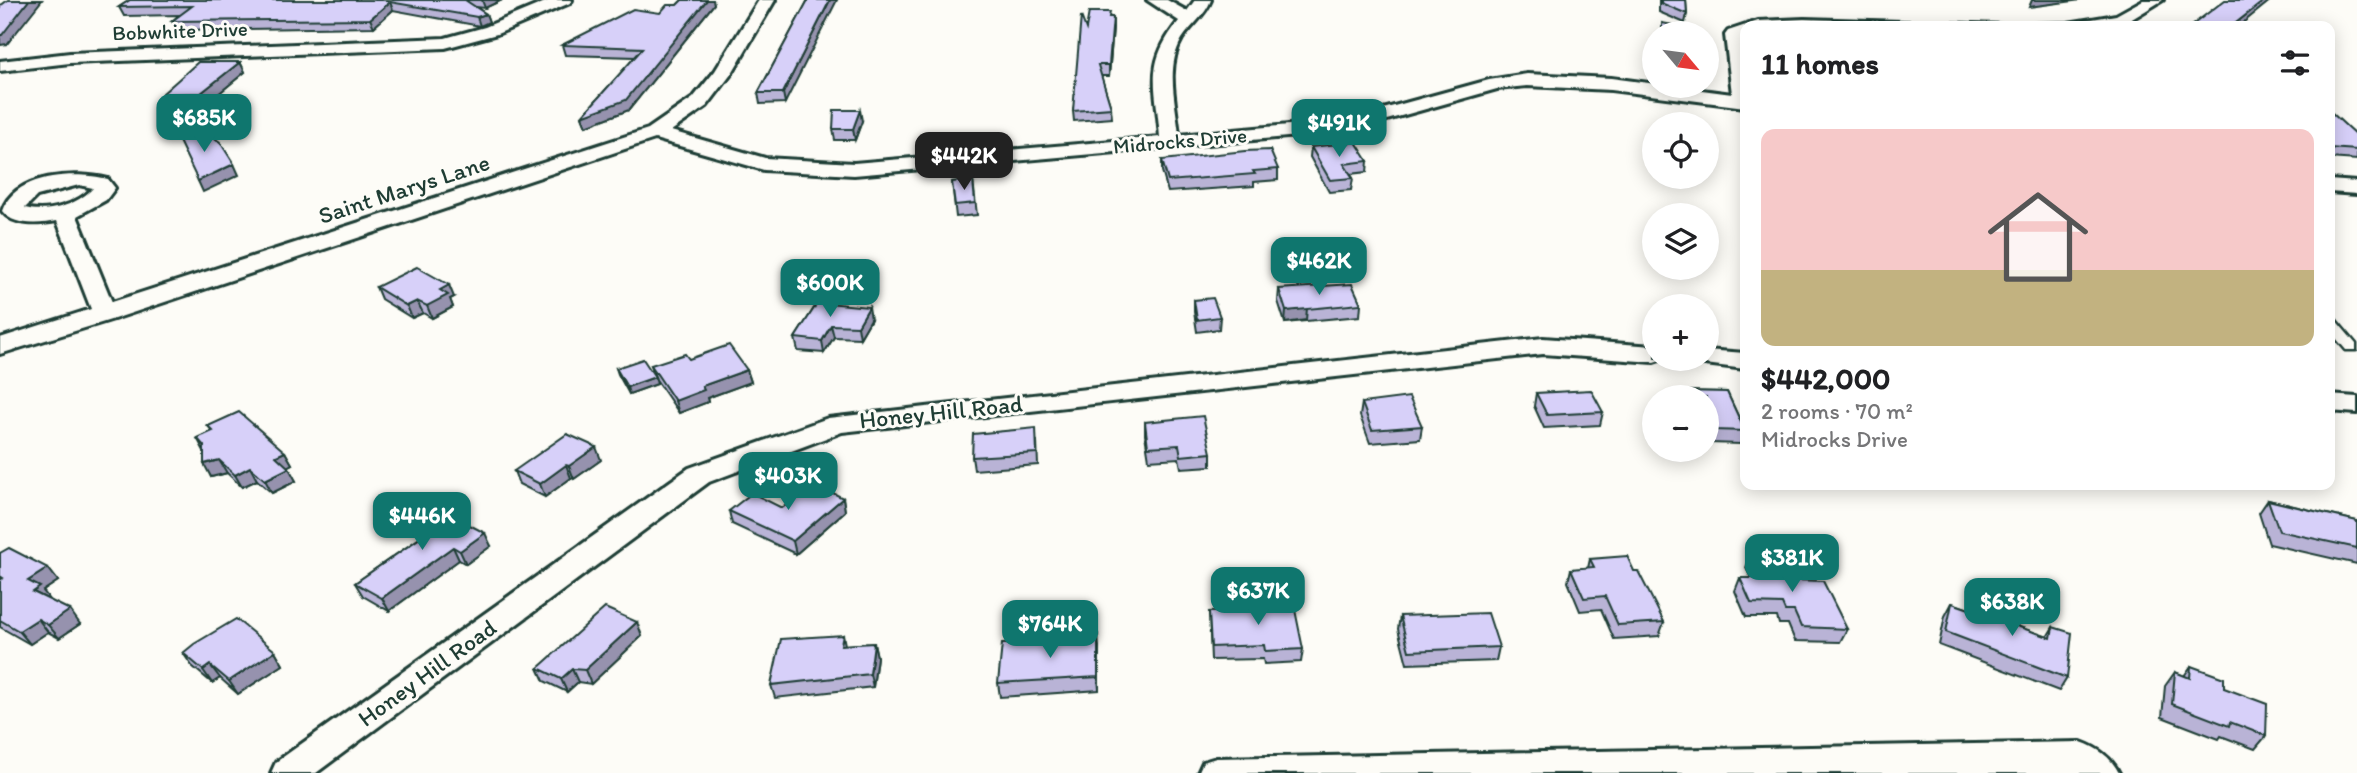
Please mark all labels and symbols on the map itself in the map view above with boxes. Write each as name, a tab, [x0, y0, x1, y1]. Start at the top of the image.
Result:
street label: Bobwhite Drive	[112, 16, 248, 45]
north arrow	[1642, 21, 1718, 98]
pin: $685K	[155, 94, 253, 154]
pin: $491K	[1290, 100, 1388, 159]
street label: Midrocks Drive	[1112, 122, 1248, 159]
pin: $442K	[915, 132, 1013, 192]
street label: Saint Marys Lane	[315, 147, 493, 230]
pin: $462K	[1270, 238, 1368, 297]
pin: $600K	[781, 260, 879, 319]
street label: Honey Hill Road	[858, 388, 1024, 434]
pin: $403K	[739, 452, 837, 512]
pin: $446K	[373, 492, 471, 552]
pin: $381K	[1743, 534, 1841, 594]
pin: $637K	[1209, 568, 1307, 627]
pin: $638K	[1963, 578, 2061, 638]
pin: $764K	[1001, 600, 1099, 660]
street label: Honey Hill Road	[352, 613, 502, 733]

